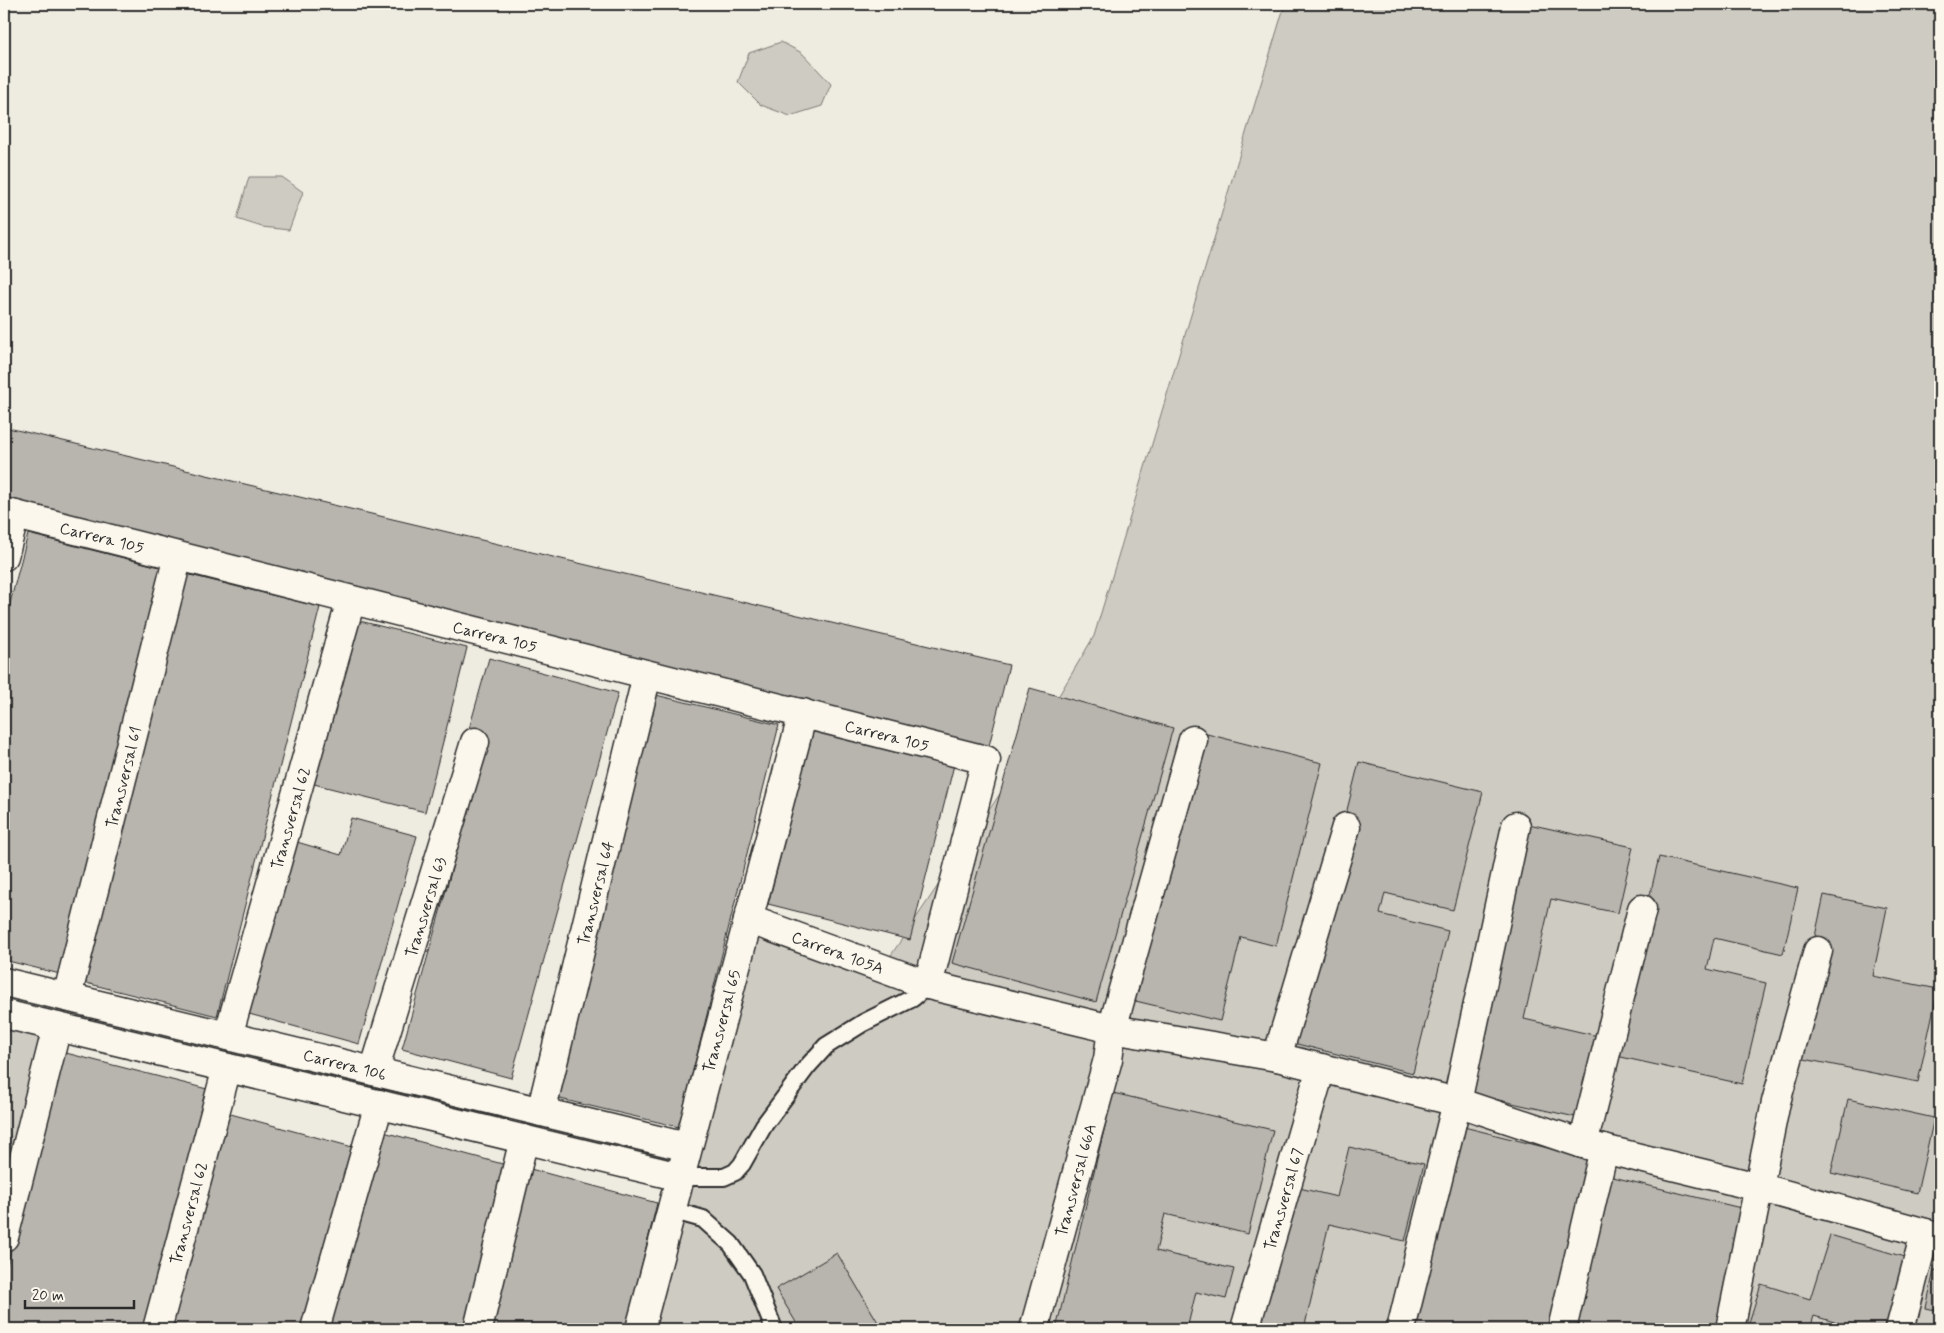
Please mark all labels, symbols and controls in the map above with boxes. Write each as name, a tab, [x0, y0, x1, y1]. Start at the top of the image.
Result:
street label: Carrera 105	[57, 518, 146, 559]
street label: Carrera 105	[450, 617, 539, 658]
street label: Carrera 105	[842, 716, 931, 757]
street label: Transversal 61	[102, 724, 147, 830]
street label: Transversal 62	[267, 765, 316, 872]
street label: Transversal 64	[573, 839, 620, 948]
street label: Transversal 63	[401, 854, 452, 960]
street label: Carrera 105A	[788, 927, 887, 980]
street label: Transversal 65	[699, 968, 746, 1075]
street label: Carrera 106	[301, 1045, 388, 1086]
street label: Transversal 66A	[1051, 1121, 1102, 1239]
street label: Transversal 67	[1260, 1146, 1309, 1253]
street label: Transversal 62	[166, 1160, 213, 1267]
scale bar	[25, 1278, 134, 1310]
text: 20 m	[32, 1286, 64, 1306]

